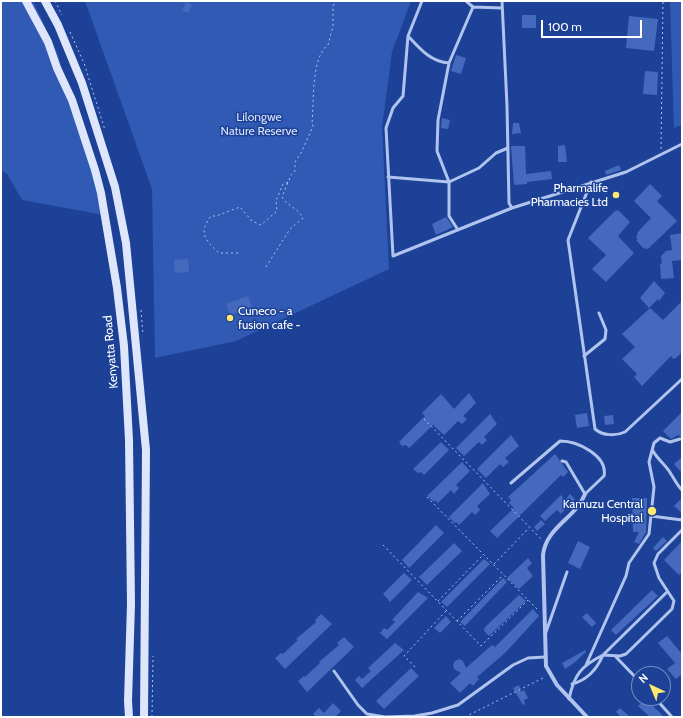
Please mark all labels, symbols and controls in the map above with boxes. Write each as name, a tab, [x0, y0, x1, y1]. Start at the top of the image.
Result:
scale bar	[543, 12, 644, 38]
text: 100 m	[548, 19, 582, 34]
park label: Lilongwe Nature Reserve	[221, 110, 297, 138]
place label: Pharmalife Pharmacies Ltd	[531, 181, 608, 209]
marker: Pharmalife Pharmacies Ltd	[611, 190, 621, 200]
place label: Cuneco - a fusion cafe -	[238, 304, 301, 332]
marker: Cuneco - a fusion cafe -	[225, 313, 235, 323]
street label: Kenyatta Road	[101, 315, 121, 389]
place label: Kamuzu Central Hospital	[563, 497, 643, 525]
marker: Kamuzu Central Hospital	[646, 505, 658, 517]
north arrow	[631, 666, 671, 706]
text: N	[636, 670, 651, 686]

